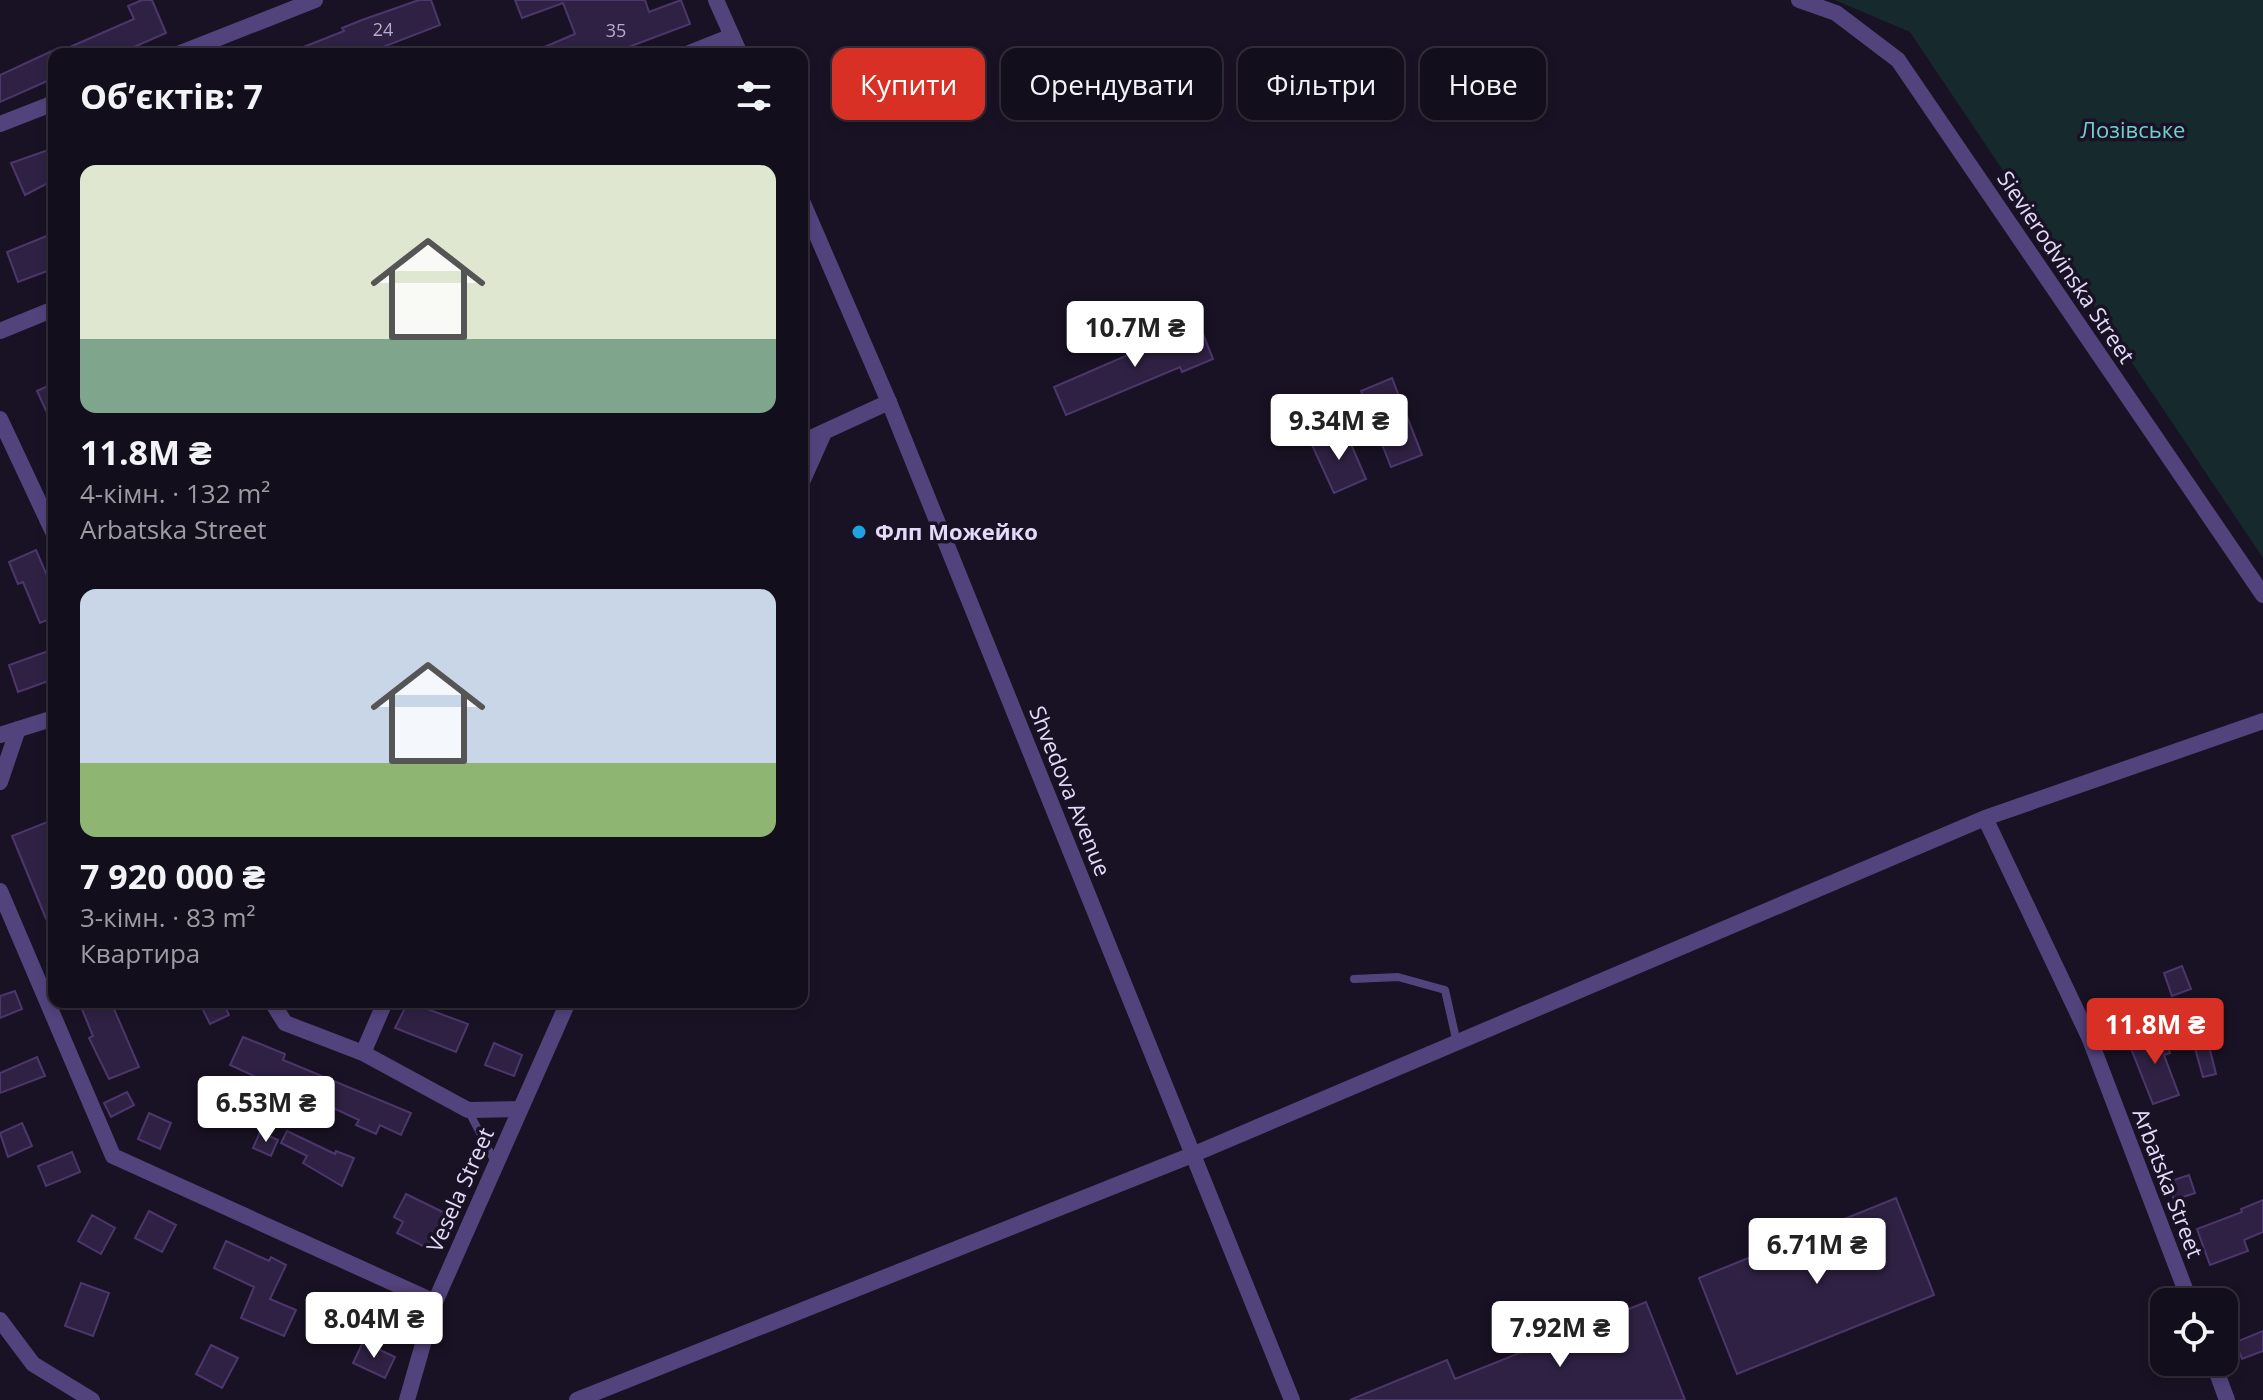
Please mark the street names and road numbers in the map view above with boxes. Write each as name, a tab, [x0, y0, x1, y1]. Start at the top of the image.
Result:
street label: Sievierodvinska Street	[1991, 164, 2143, 369]
street label: Shvedova Avenue	[1023, 701, 1119, 880]
street label: Arbatska Street	[2127, 1104, 2211, 1262]
street label: Vesela Street	[418, 1122, 500, 1257]

